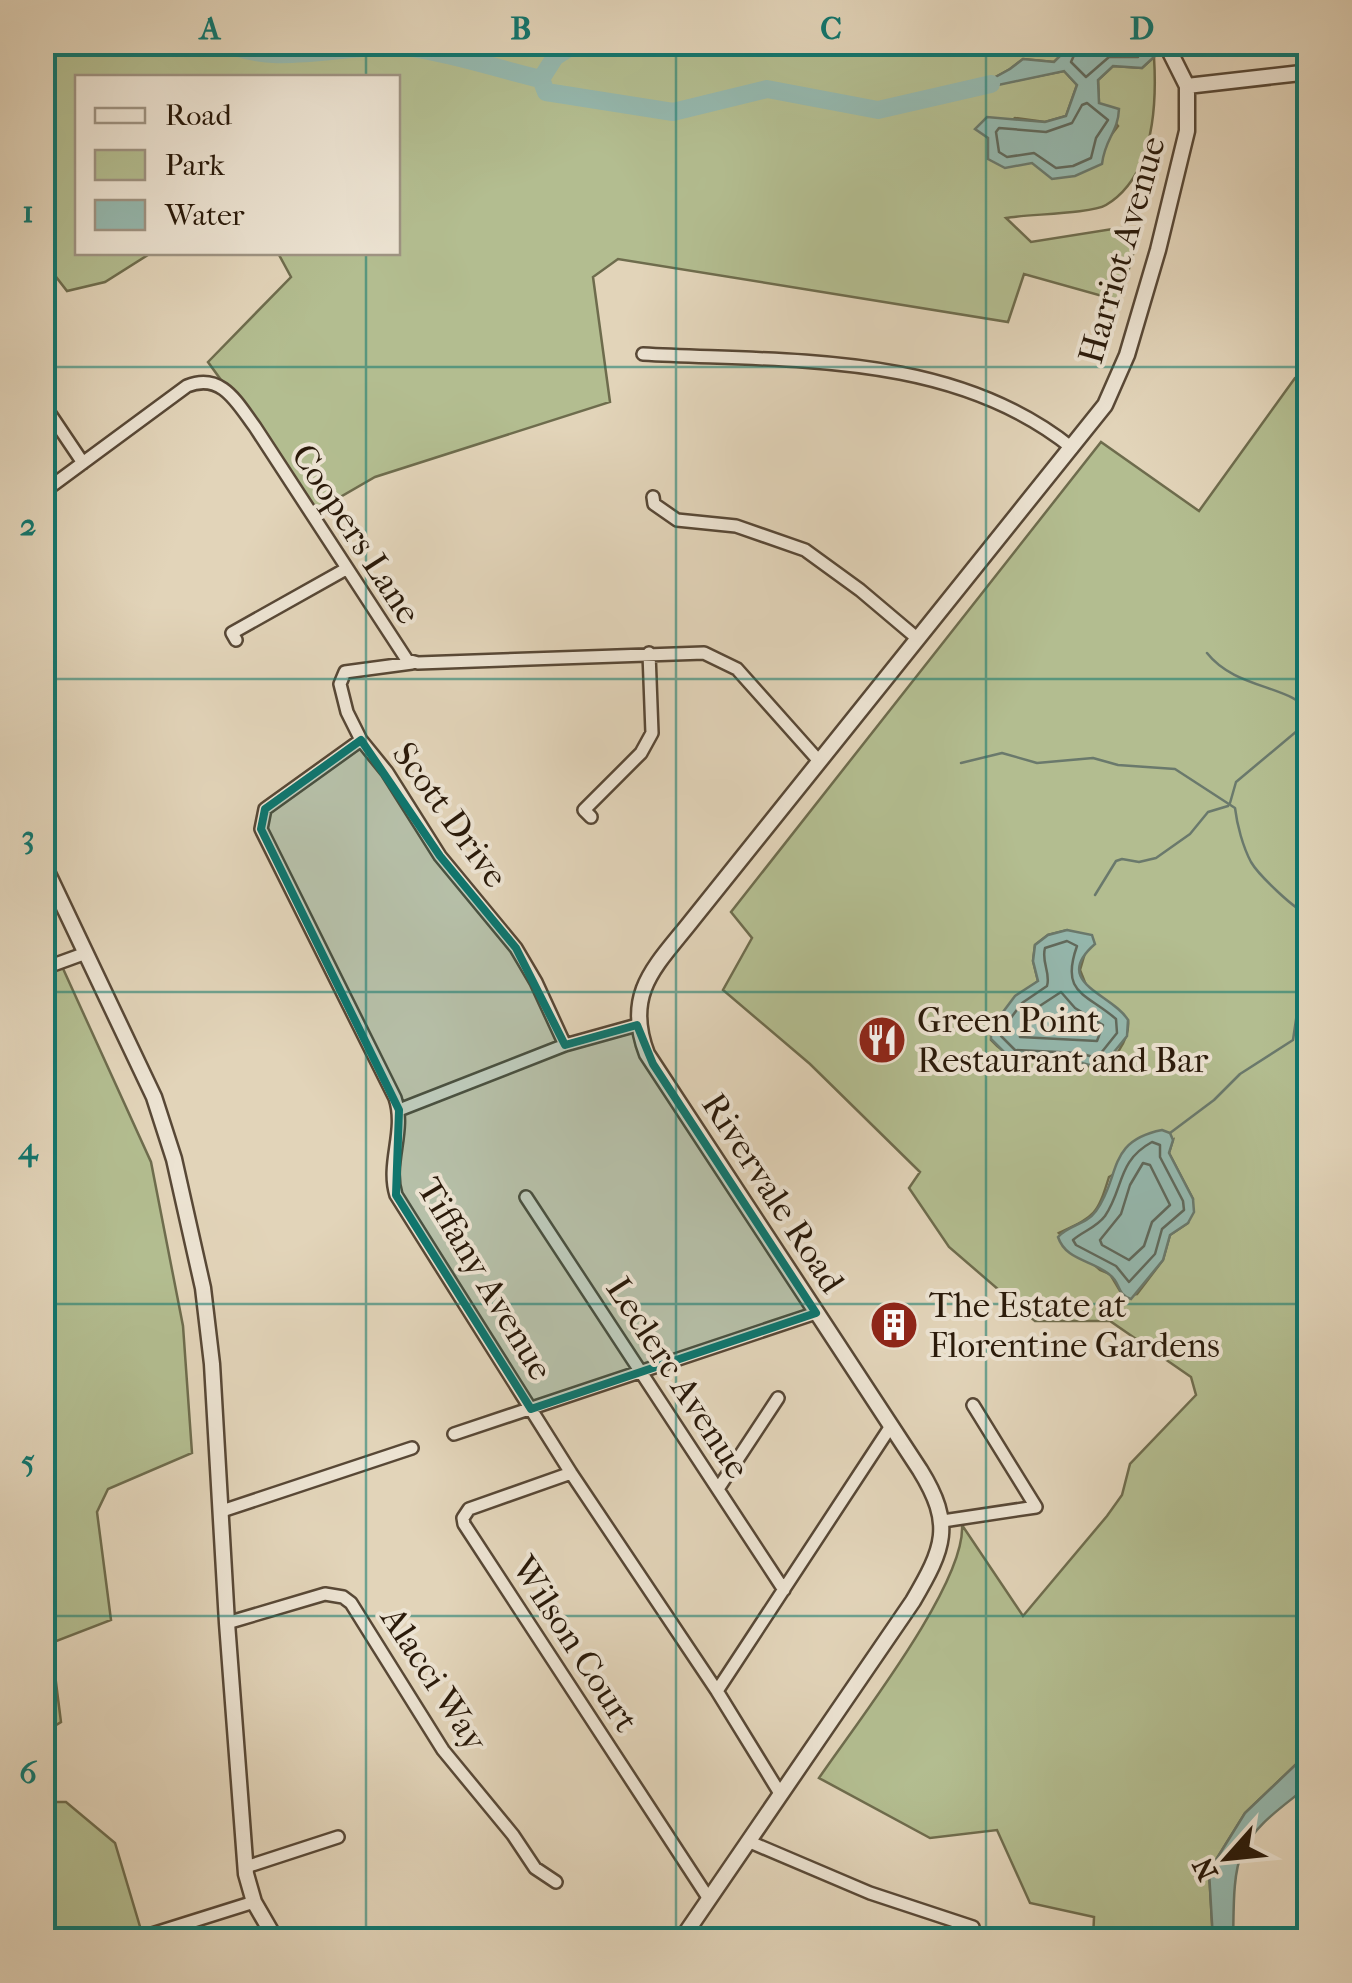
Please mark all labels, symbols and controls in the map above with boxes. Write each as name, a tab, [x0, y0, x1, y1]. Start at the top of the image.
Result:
text: A	[198, 10, 222, 47]
text: B	[511, 10, 531, 47]
text: C	[820, 10, 842, 47]
text: D	[1130, 10, 1154, 47]
legend	[75, 75, 400, 255]
text: Road	[165, 98, 232, 133]
street label: Harriot Avenue	[1070, 132, 1174, 368]
text: Park	[165, 148, 225, 183]
text: 1	[22, 193, 34, 230]
text: Water	[164, 198, 245, 233]
street label: Coopers Lane	[283, 437, 429, 631]
text: 2	[20, 506, 36, 543]
street label: Scott Drive	[384, 735, 516, 895]
text: 3	[21, 818, 35, 855]
place label: Green Point Restaurant and Bar	[917, 1000, 1209, 1081]
restaurant icon: Green Point Restaurant and Bar	[856, 1014, 908, 1066]
street label: Rivervale Road	[693, 1086, 853, 1301]
text: 4	[18, 1130, 40, 1168]
street label: Tiffany Avenue	[409, 1171, 561, 1387]
street label: Leclerc Avenue	[598, 1270, 758, 1486]
place label: The Estate at Florentine Gardens	[929, 1285, 1220, 1366]
building icon: The Estate at Florentine Gardens	[868, 1299, 920, 1351]
text: 5	[21, 1442, 35, 1479]
street label: Wilson Court	[503, 1548, 647, 1740]
street label: Alacci Way	[371, 1598, 496, 1760]
text: 6	[19, 1754, 37, 1791]
north arrow	[1177, 1808, 1277, 1908]
text: N	[1185, 1851, 1225, 1886]

